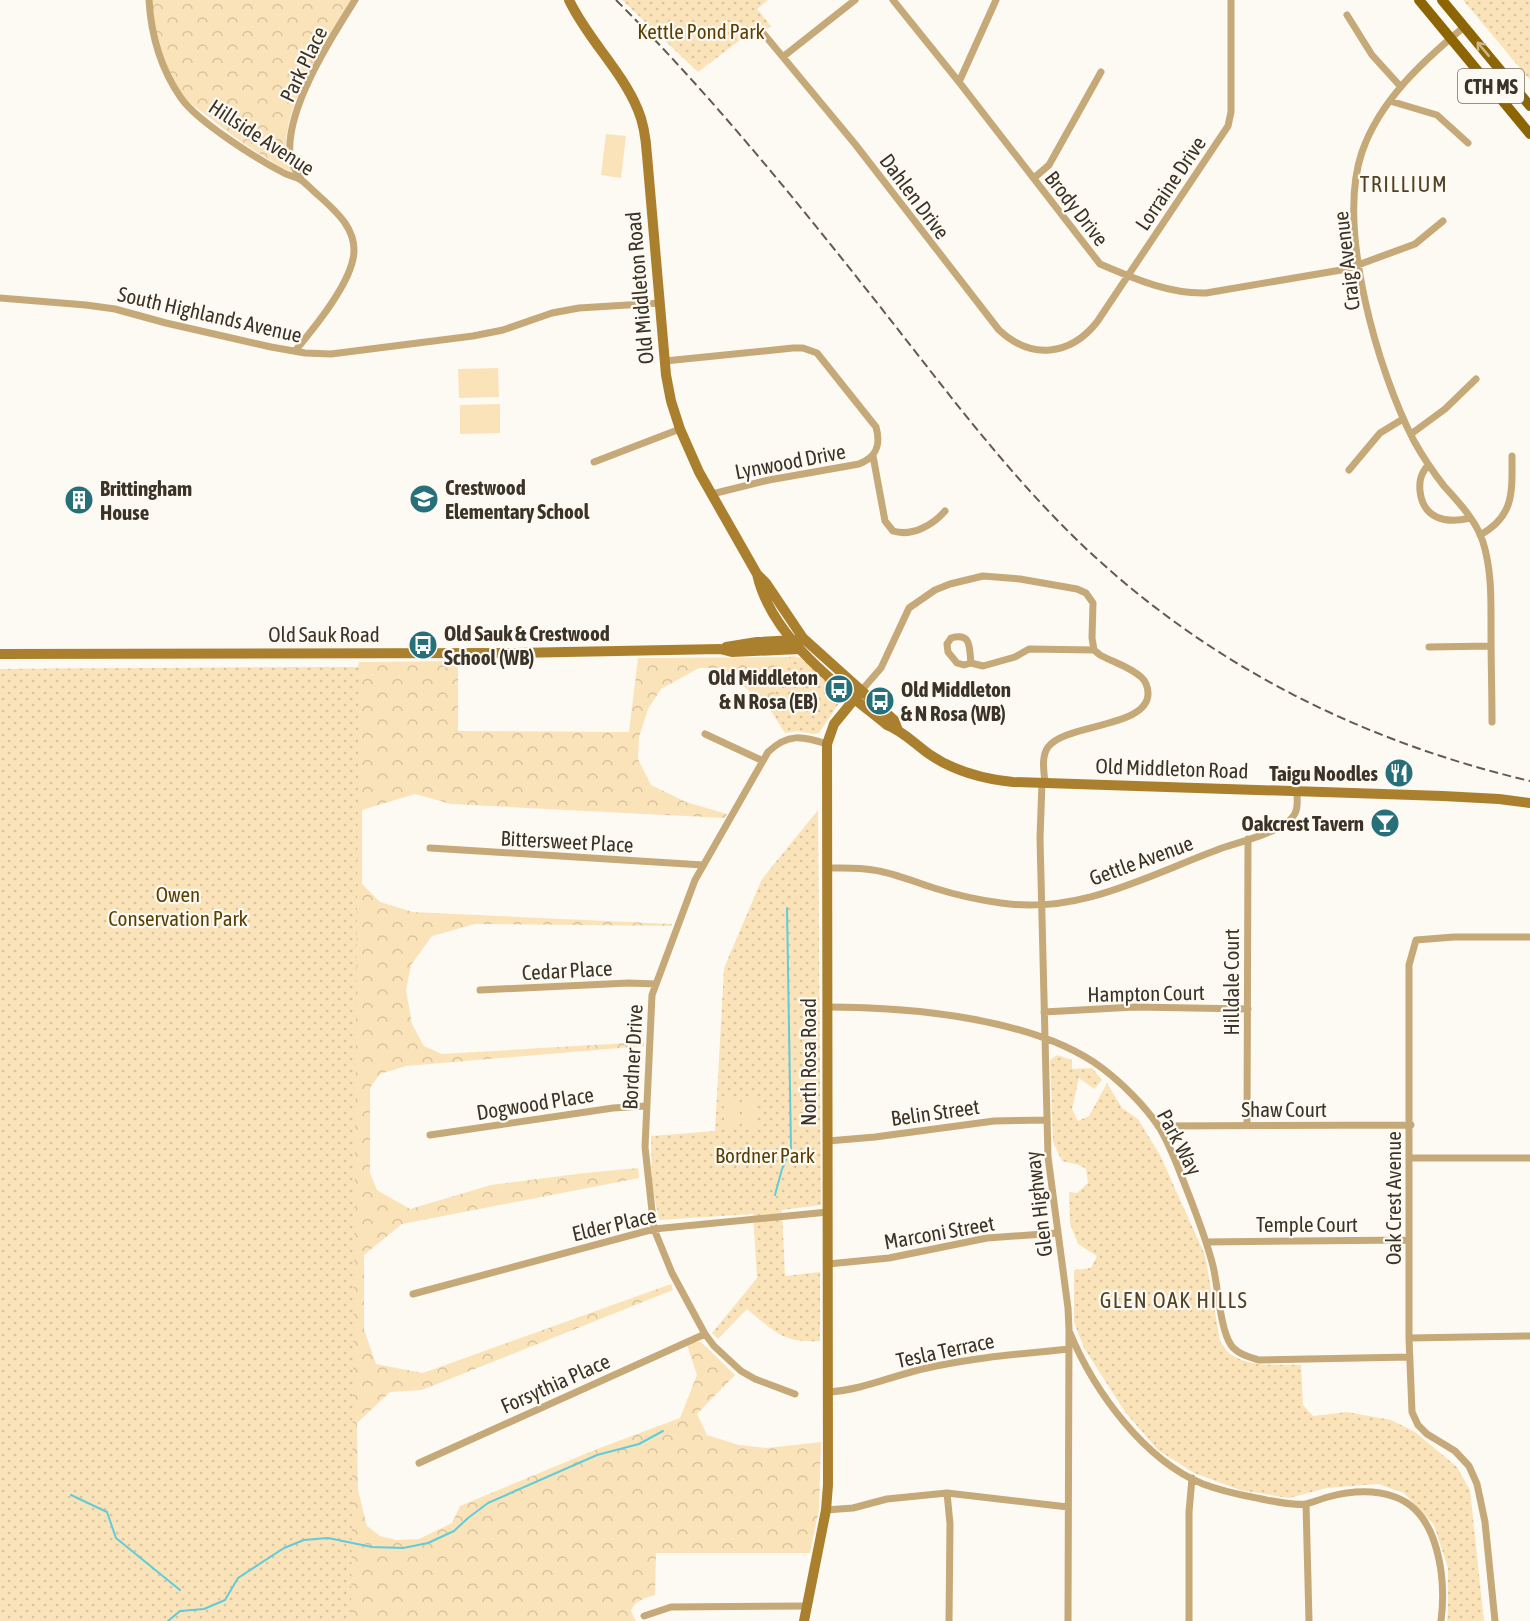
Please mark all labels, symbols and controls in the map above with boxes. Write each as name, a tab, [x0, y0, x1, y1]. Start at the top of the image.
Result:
park label: Kettle Pond Park	[637, 19, 765, 43]
street label: Park Place	[274, 22, 332, 106]
one-way arrow	[1476, 41, 1489, 57]
road number: CTH MS	[1458, 69, 1524, 103]
street label: Hillside Avenue	[205, 94, 319, 180]
street label: Lorraine Drive	[1130, 132, 1210, 234]
street label: Dahlen Drive	[875, 149, 955, 243]
street label: Brody Drive	[1040, 166, 1114, 250]
district label: TRILLIUM	[1360, 171, 1448, 197]
street label: Craig Avenue	[1328, 210, 1364, 312]
street label: Old Middleton Road	[620, 211, 658, 365]
street label: South Highlands Avenue	[116, 281, 304, 347]
street label: Lynwood Drive	[733, 439, 847, 483]
place label: Crestwood Elementary School	[445, 475, 590, 523]
place label: Brittingham House	[100, 476, 192, 524]
school or university icon: Crestwood Elementary School	[408, 483, 440, 515]
building icon: Brittingham House	[63, 484, 95, 516]
place label: Old Sauk & Crestwood School (WB)	[444, 621, 610, 669]
street label: Old Sauk Road	[268, 622, 380, 646]
bus stop icon: Old Sauk & Crestwood School (WB)	[407, 629, 439, 661]
place label: Old Middleton & N Rosa (EB)	[708, 665, 818, 713]
bus stop icon: Old Middleton & N Rosa (EB)	[823, 673, 855, 705]
place label: Old Middleton & N Rosa (WB)	[901, 677, 1011, 725]
bus stop icon: Old Middleton & N Rosa (WB)	[864, 685, 896, 717]
street label: Old Middleton Road	[1095, 753, 1249, 783]
restaurant icon: Taigu Noodles	[1383, 757, 1415, 789]
place label: Taigu Noodles	[1269, 761, 1379, 785]
bar icon: Oakcrest Tavern	[1369, 807, 1401, 839]
place label: Oakcrest Tavern	[1241, 811, 1364, 835]
street label: Bittersweet Place	[500, 826, 634, 856]
street label: Gettle Avenue	[1086, 830, 1196, 890]
park label: Owen Conservation Park	[108, 882, 248, 930]
street label: Hilldale Court	[1219, 929, 1243, 1035]
street label: Cedar Place	[521, 956, 613, 984]
street label: Hampton Court	[1087, 980, 1205, 1006]
street label: North Rosa Road	[796, 998, 820, 1126]
street label: Bordner Drive	[617, 1004, 647, 1110]
street label: Dogwood Place	[475, 1082, 595, 1124]
street label: Belin Street	[889, 1094, 981, 1130]
street label: Shaw Court	[1241, 1097, 1327, 1121]
street label: Park Way	[1153, 1105, 1207, 1179]
street label: Oak Crest Avenue	[1381, 1131, 1405, 1265]
park label: Bordner Park	[715, 1143, 815, 1167]
street label: Glen Highway	[1020, 1150, 1056, 1258]
street label: Elder Place	[570, 1203, 658, 1245]
street label: Marconi Street	[882, 1210, 996, 1254]
street label: Temple Court	[1256, 1212, 1358, 1236]
district label: GLEN OAK HILLS	[1100, 1287, 1248, 1313]
street label: Tesla Terrace	[894, 1328, 996, 1372]
street label: Forsythia Place	[497, 1348, 613, 1418]

